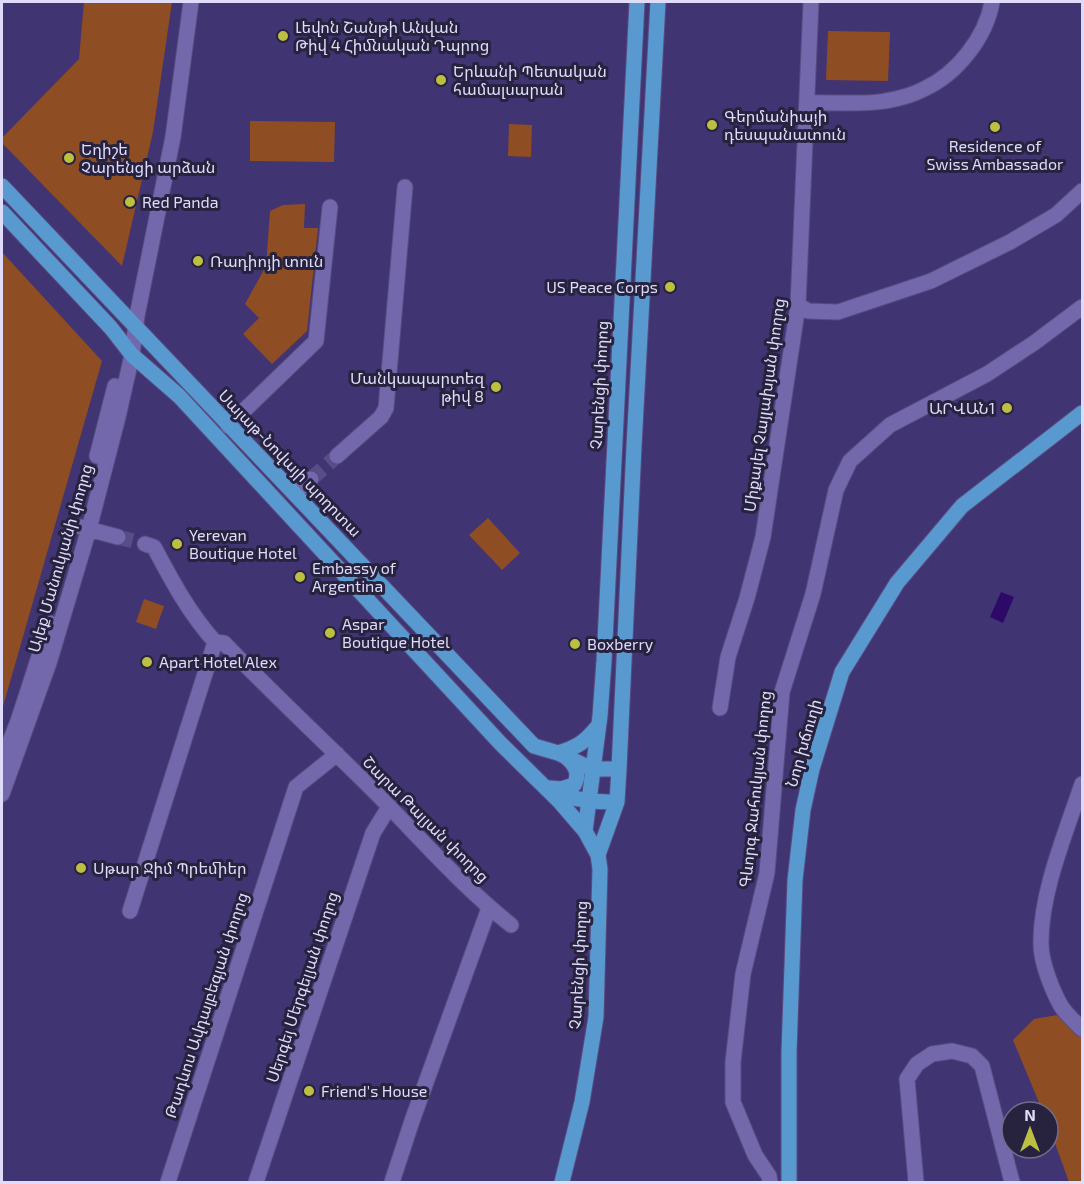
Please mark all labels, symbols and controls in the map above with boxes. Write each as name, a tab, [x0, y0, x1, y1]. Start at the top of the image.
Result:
place label: Լեվոն Շանթի Անվան Թիվ 4 Հիմնական Դպրոց	[295, 17, 489, 55]
marker: Լեվոն Շանթի Անվան Թիվ 4 Հիմնական Դպրոց	[276, 29, 290, 43]
place label: Երևանի Պետական համալսարան	[453, 61, 607, 99]
marker: Երևանի Պետական համալսարան	[434, 73, 448, 87]
place label: Գերմանիայի դեսպանատուն	[724, 106, 846, 144]
marker: Գերմանիայի դեսպանատուն	[705, 118, 719, 132]
marker: Residence of Swiss Ambassador	[988, 120, 1002, 134]
place label: Residence of Swiss Ambassador	[926, 136, 1064, 173]
place label: Եղիշե Չարենցի արձան	[81, 139, 215, 177]
marker: Եղիշե Չարենցի արձան	[62, 151, 76, 165]
place label: Red Panda	[142, 192, 219, 211]
marker: Red Panda	[123, 195, 137, 209]
place label: Ռադիոյի տուն	[210, 251, 323, 271]
marker: Ռադիոյի տուն	[191, 254, 205, 268]
place label: US Peace Corps	[546, 277, 658, 296]
marker: US Peace Corps	[663, 280, 677, 294]
street label: Միքայել Չայլախյան փողոց	[739, 297, 789, 513]
street label: Չարենցի փողոց	[586, 320, 612, 450]
place label: Մանկապարտեզ թիվ 8	[350, 368, 485, 406]
marker: Մանկապարտեզ թիվ 8	[489, 380, 503, 394]
street label: Սայաթ-Նովայի պողոտա	[214, 385, 366, 541]
place label: ԱՐՎԱՆ1	[929, 398, 995, 417]
marker: ԱՐՎԱՆ1	[1000, 401, 1014, 415]
street label: Ալեք Մանուկյանի փողոց	[23, 461, 97, 655]
place label: Yerevan Boutique Hotel	[189, 525, 297, 562]
marker: Yerevan Boutique Hotel	[170, 537, 184, 551]
place label: Embassy of Argentina	[312, 558, 397, 595]
marker: Embassy of Argentina	[293, 570, 307, 584]
place label: Aspar Boutique Hotel	[342, 614, 450, 651]
marker: Aspar Boutique Hotel	[323, 626, 337, 640]
place label: Boxberry	[587, 634, 654, 653]
marker: Boxberry	[568, 637, 582, 651]
place label: Apart Hotel Alex	[159, 652, 277, 671]
marker: Apart Hotel Alex	[140, 655, 154, 669]
street label: Գևորգ Ջահուկյան փողոց	[735, 689, 775, 889]
street label: Նոր խճուղի	[781, 697, 825, 789]
street label: Շարա Թալյան փողոց	[359, 752, 493, 886]
place label: Սթար Ջիմ Պրեմիեր	[93, 858, 247, 878]
marker: Սթար Ջիմ Պրեմիեր	[74, 861, 88, 875]
street label: Սերգեյ Մերգելյան փողոց	[262, 889, 342, 1085]
street label: Թադևոս Ավդալբեգյան փողոց	[160, 890, 252, 1120]
street label: Չարենցի փողոց	[565, 900, 591, 1030]
place label: Friend's House	[321, 1081, 427, 1100]
marker: Friend's House	[302, 1084, 316, 1098]
north arrow	[1000, 1100, 1060, 1160]
text: N	[1024, 1105, 1036, 1124]

